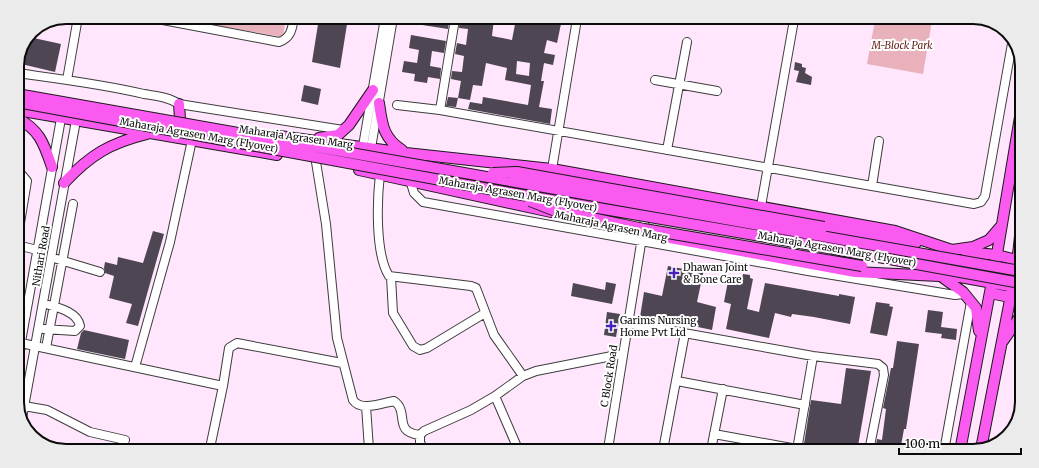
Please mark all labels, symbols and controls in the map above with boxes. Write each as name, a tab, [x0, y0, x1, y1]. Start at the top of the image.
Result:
park label: M-Block Park	[870, 39, 933, 52]
street label: Maharaja Agrasen Marg (Flyover)	[119, 115, 279, 155]
street label: Maharaja Agrasen Marg	[238, 123, 354, 151]
street label: Maharaja Agrasen Marg (Flyover)	[438, 174, 598, 214]
street label: Maharaja Agrasen Marg	[553, 208, 669, 244]
street label: Nithari Road	[29, 225, 53, 287]
street label: Maharaja Agrasen Marg (Flyover)	[757, 229, 917, 269]
place label: Dhawan Joint & Bone Care	[683, 261, 748, 286]
marker: Dhawan Joint & Bone Care	[668, 267, 680, 279]
place label: Garims Nursing Home Pvt Ltd	[620, 314, 696, 339]
marker: Garims Nursing Home Pvt Ltd	[605, 320, 617, 332]
street label: C Block Road	[598, 344, 620, 408]
scale bar	[899, 430, 1021, 456]
text: 100 m	[905, 436, 940, 451]

